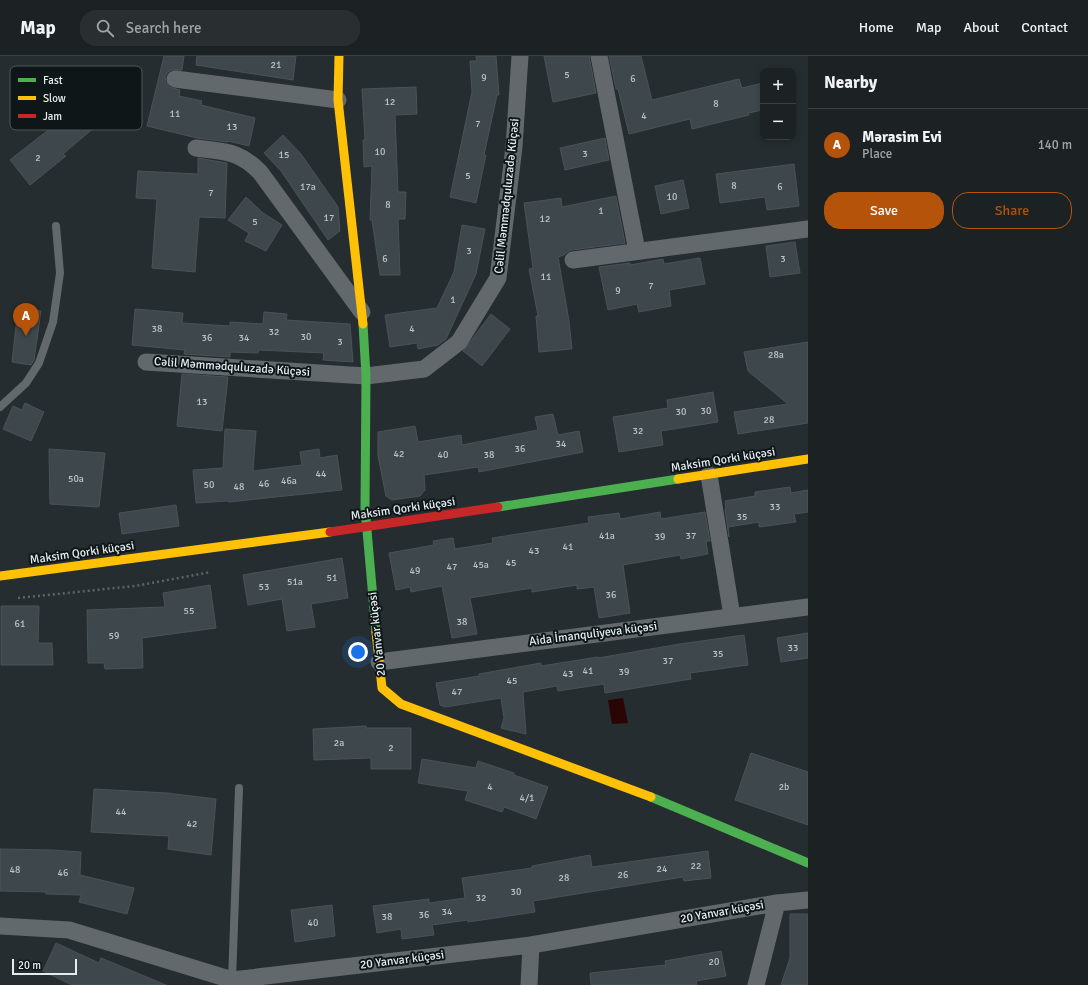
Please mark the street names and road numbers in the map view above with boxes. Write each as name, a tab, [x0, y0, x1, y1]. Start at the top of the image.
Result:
street label: Cəlil Məmmədquluzadə Küçəsi	[491, 118, 523, 274]
street label: Cəlil Məmmədquluzadə Küçəsi	[154, 354, 310, 380]
street label: Maksim Qorki küçəsi	[670, 444, 776, 476]
street label: Maksim Qorki küçəsi	[350, 494, 456, 524]
street label: Maksim Qorki küçəsi	[29, 538, 135, 568]
street label: 20 Yanvar küçəsi	[365, 591, 389, 677]
street label: Aida İmanquliyeva küçəsi	[528, 619, 658, 649]
street label: 20 Yanvar küçəsi	[679, 897, 765, 927]
street label: 20 Yanvar küçəsi	[359, 947, 445, 973]

